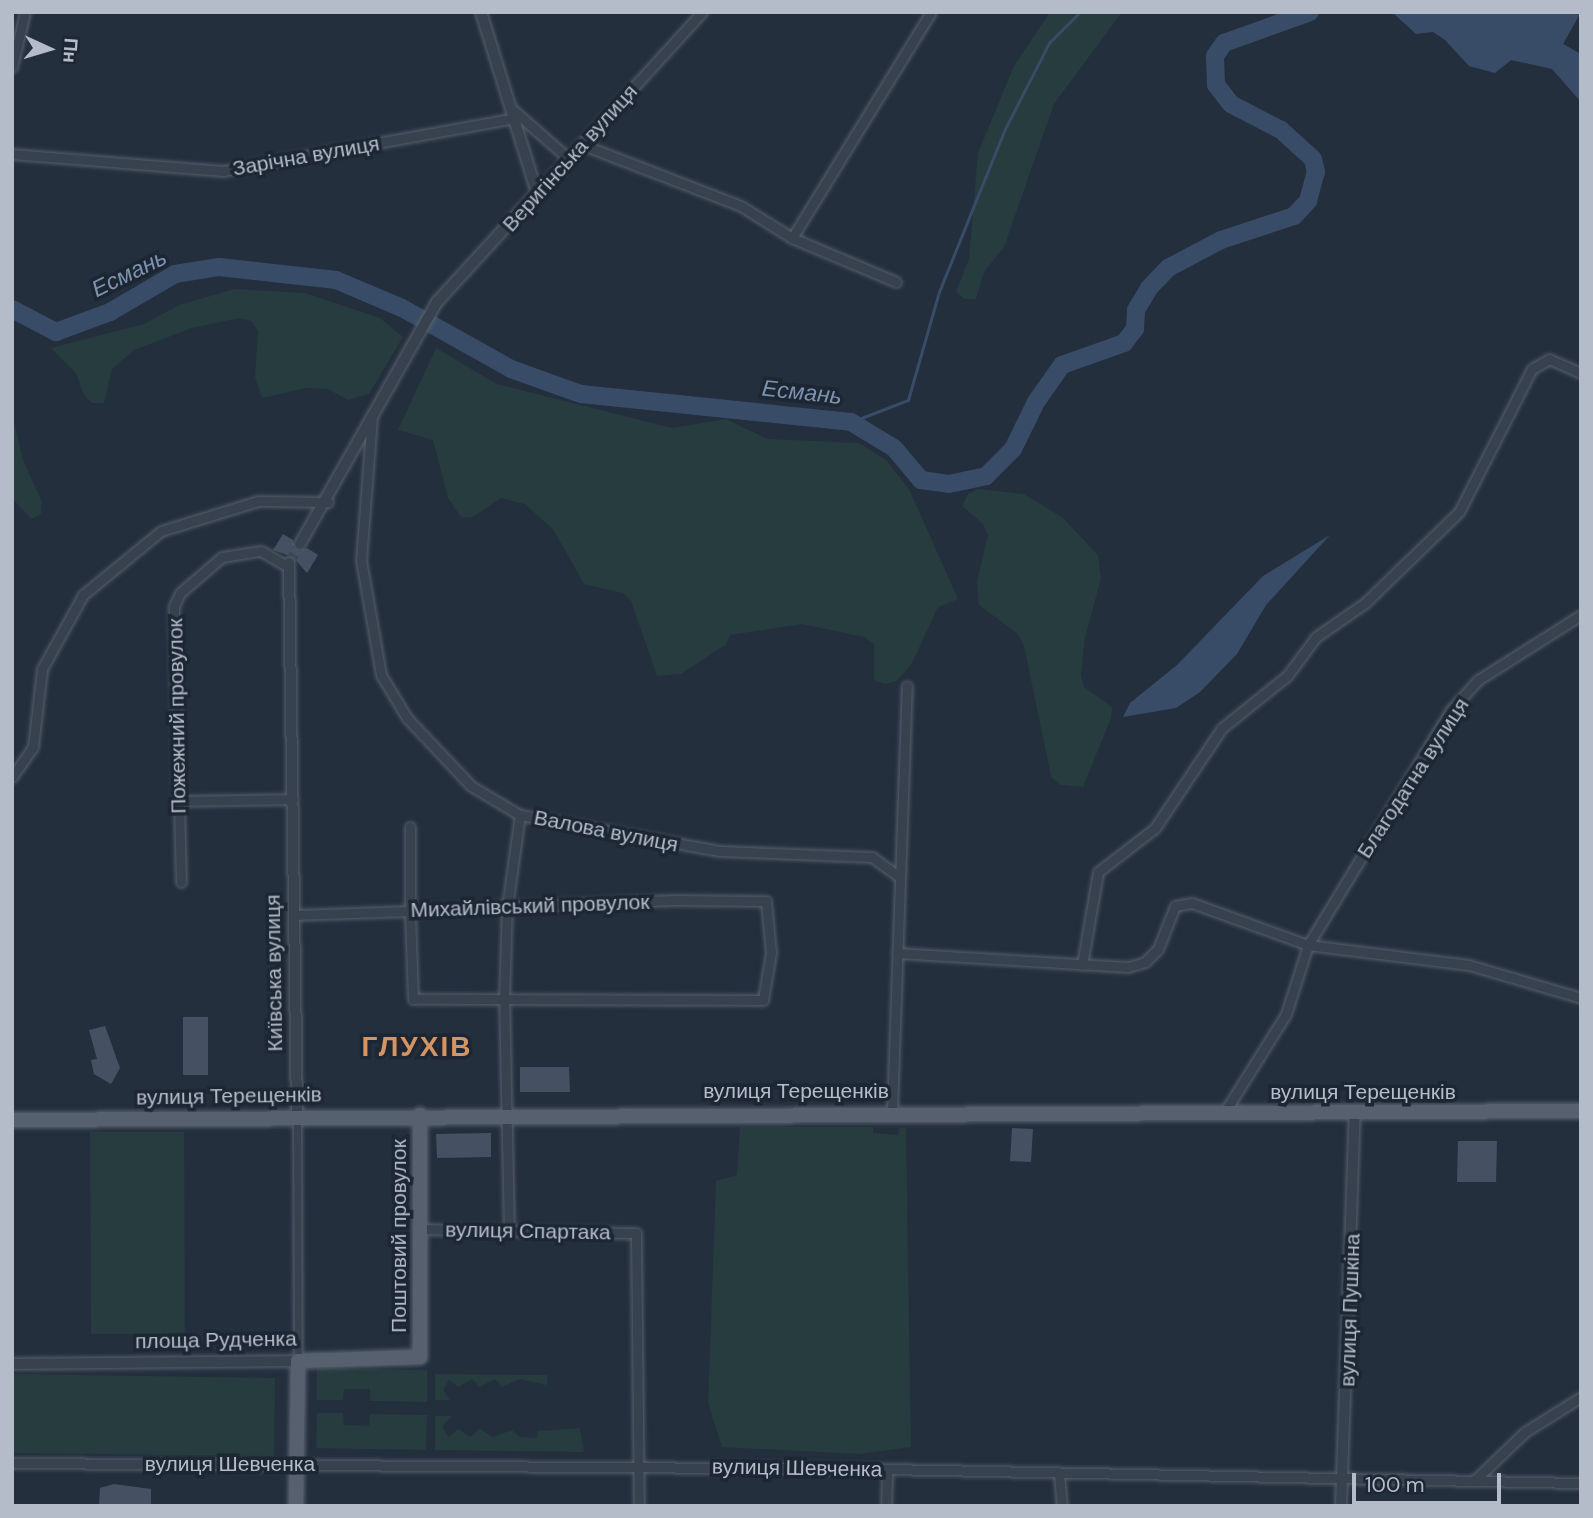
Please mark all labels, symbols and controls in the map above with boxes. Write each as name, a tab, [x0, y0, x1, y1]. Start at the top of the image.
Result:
north arrow	[14, 14, 84, 84]
text: Пн	[57, 37, 84, 64]
street label: Веригінська вулиця	[497, 79, 643, 237]
street label: Зарічна вулиця	[231, 131, 381, 181]
water label: Есмань	[87, 243, 171, 303]
water label: Есмань	[761, 374, 843, 410]
street label: Пожежний провулок	[163, 618, 191, 814]
street label: Благодатна вулиця	[1352, 693, 1474, 863]
street label: Валова вулиця	[532, 805, 680, 857]
street label: Михайлівський провулок	[410, 889, 650, 923]
street label: Київська вулиця	[260, 894, 288, 1052]
district label: ГЛУХІВ	[362, 1030, 472, 1064]
street label: вулиця Терещенків	[703, 1078, 889, 1104]
street label: вулиця Терещенків	[1270, 1079, 1456, 1105]
street label: вулиця Терещенків	[136, 1082, 322, 1110]
street label: Поштовий провулок	[386, 1139, 412, 1333]
street label: вулиця Спартака	[445, 1217, 611, 1245]
street label: вулиця Пушкіна	[1335, 1233, 1365, 1387]
street label: площа Рудченка	[135, 1326, 297, 1354]
street label: вулиця Шевченка	[145, 1451, 315, 1477]
street label: вулиця Шевченка	[712, 1454, 882, 1482]
scale bar	[1355, 1458, 1504, 1502]
text: 100 m	[1365, 1471, 1425, 1499]

